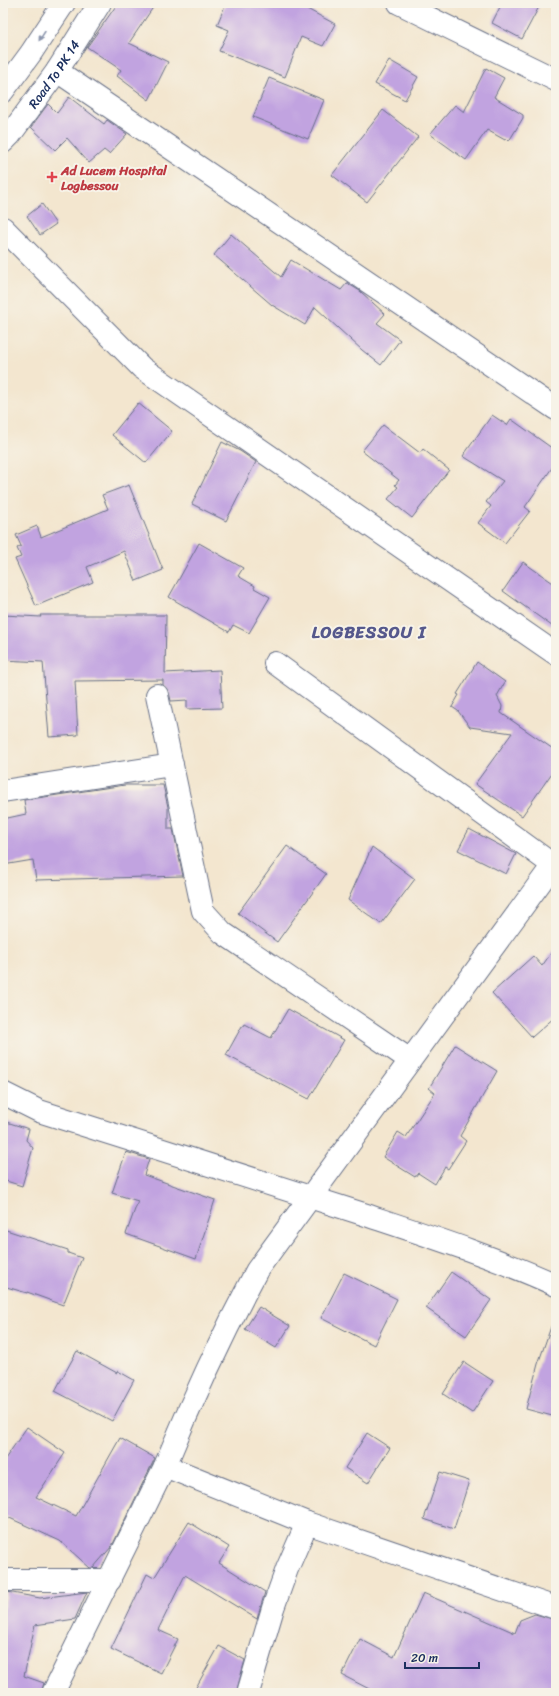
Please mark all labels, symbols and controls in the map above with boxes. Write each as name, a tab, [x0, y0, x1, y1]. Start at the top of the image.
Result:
one-way arrow	[38, 30, 46, 41]
street label: Road To PK 14	[22, 35, 86, 114]
place label: Ad Lucem Hospital Logbessou	[60, 159, 168, 197]
marker: Ad Lucem Hospital Logbessou	[46, 171, 58, 183]
district label: LOGBESSOU I	[312, 617, 427, 647]
scale bar	[405, 1644, 479, 1670]
text: 20 m	[411, 1647, 438, 1669]

